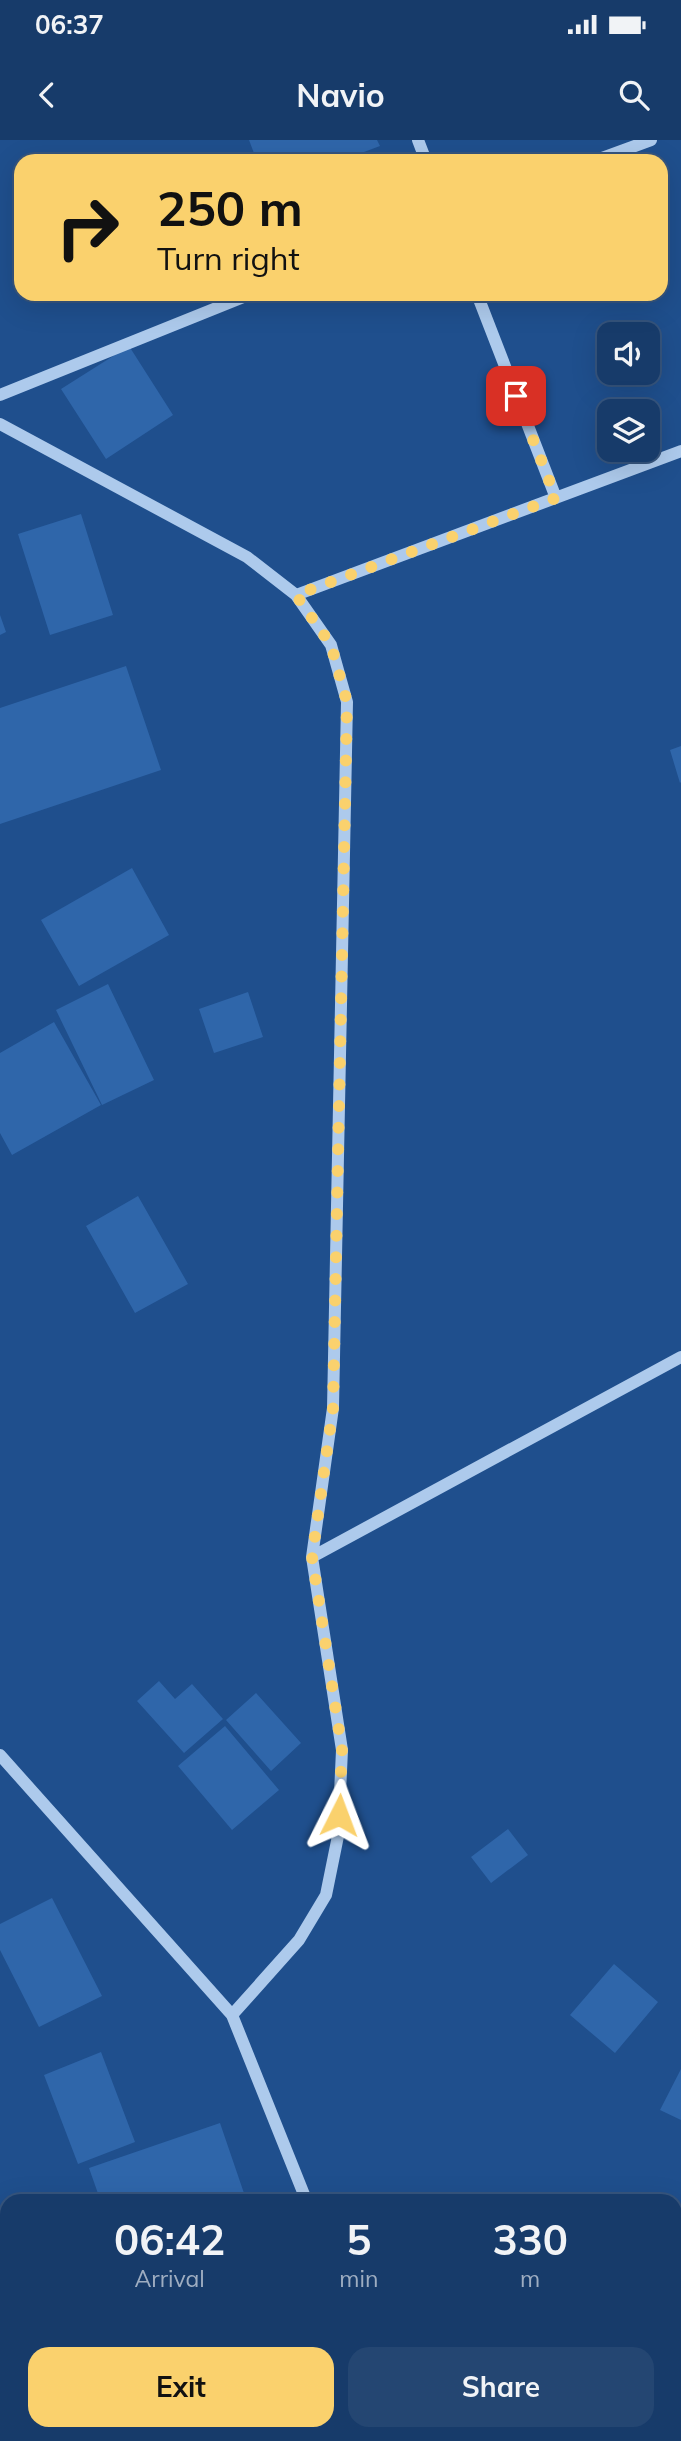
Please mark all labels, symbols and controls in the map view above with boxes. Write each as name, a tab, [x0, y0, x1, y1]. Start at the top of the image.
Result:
text: 06:37	[35, 8, 104, 41]
text: Navio	[296, 75, 385, 115]
icon: back	[28, 76, 66, 114]
icon: search	[615, 76, 653, 114]
text: 250 m	[157, 177, 303, 238]
icon: right	[42, 182, 133, 273]
text: Turn right	[157, 238, 300, 278]
map controls	[597, 322, 660, 462]
button: sound	[597, 322, 660, 385]
pin	[486, 366, 546, 426]
icon: arrive	[497, 377, 535, 415]
button: layers	[597, 399, 660, 462]
position arrow	[302, 1778, 376, 1852]
text: 06:42	[114, 2213, 225, 2266]
text: 5	[346, 2213, 371, 2266]
text: 330	[492, 2213, 568, 2266]
text: Arrival	[134, 2264, 205, 2293]
text: min	[339, 2264, 378, 2293]
text: m	[520, 2264, 540, 2293]
button: Exit	[28, 2347, 334, 2427]
button: Share	[348, 2347, 654, 2427]

